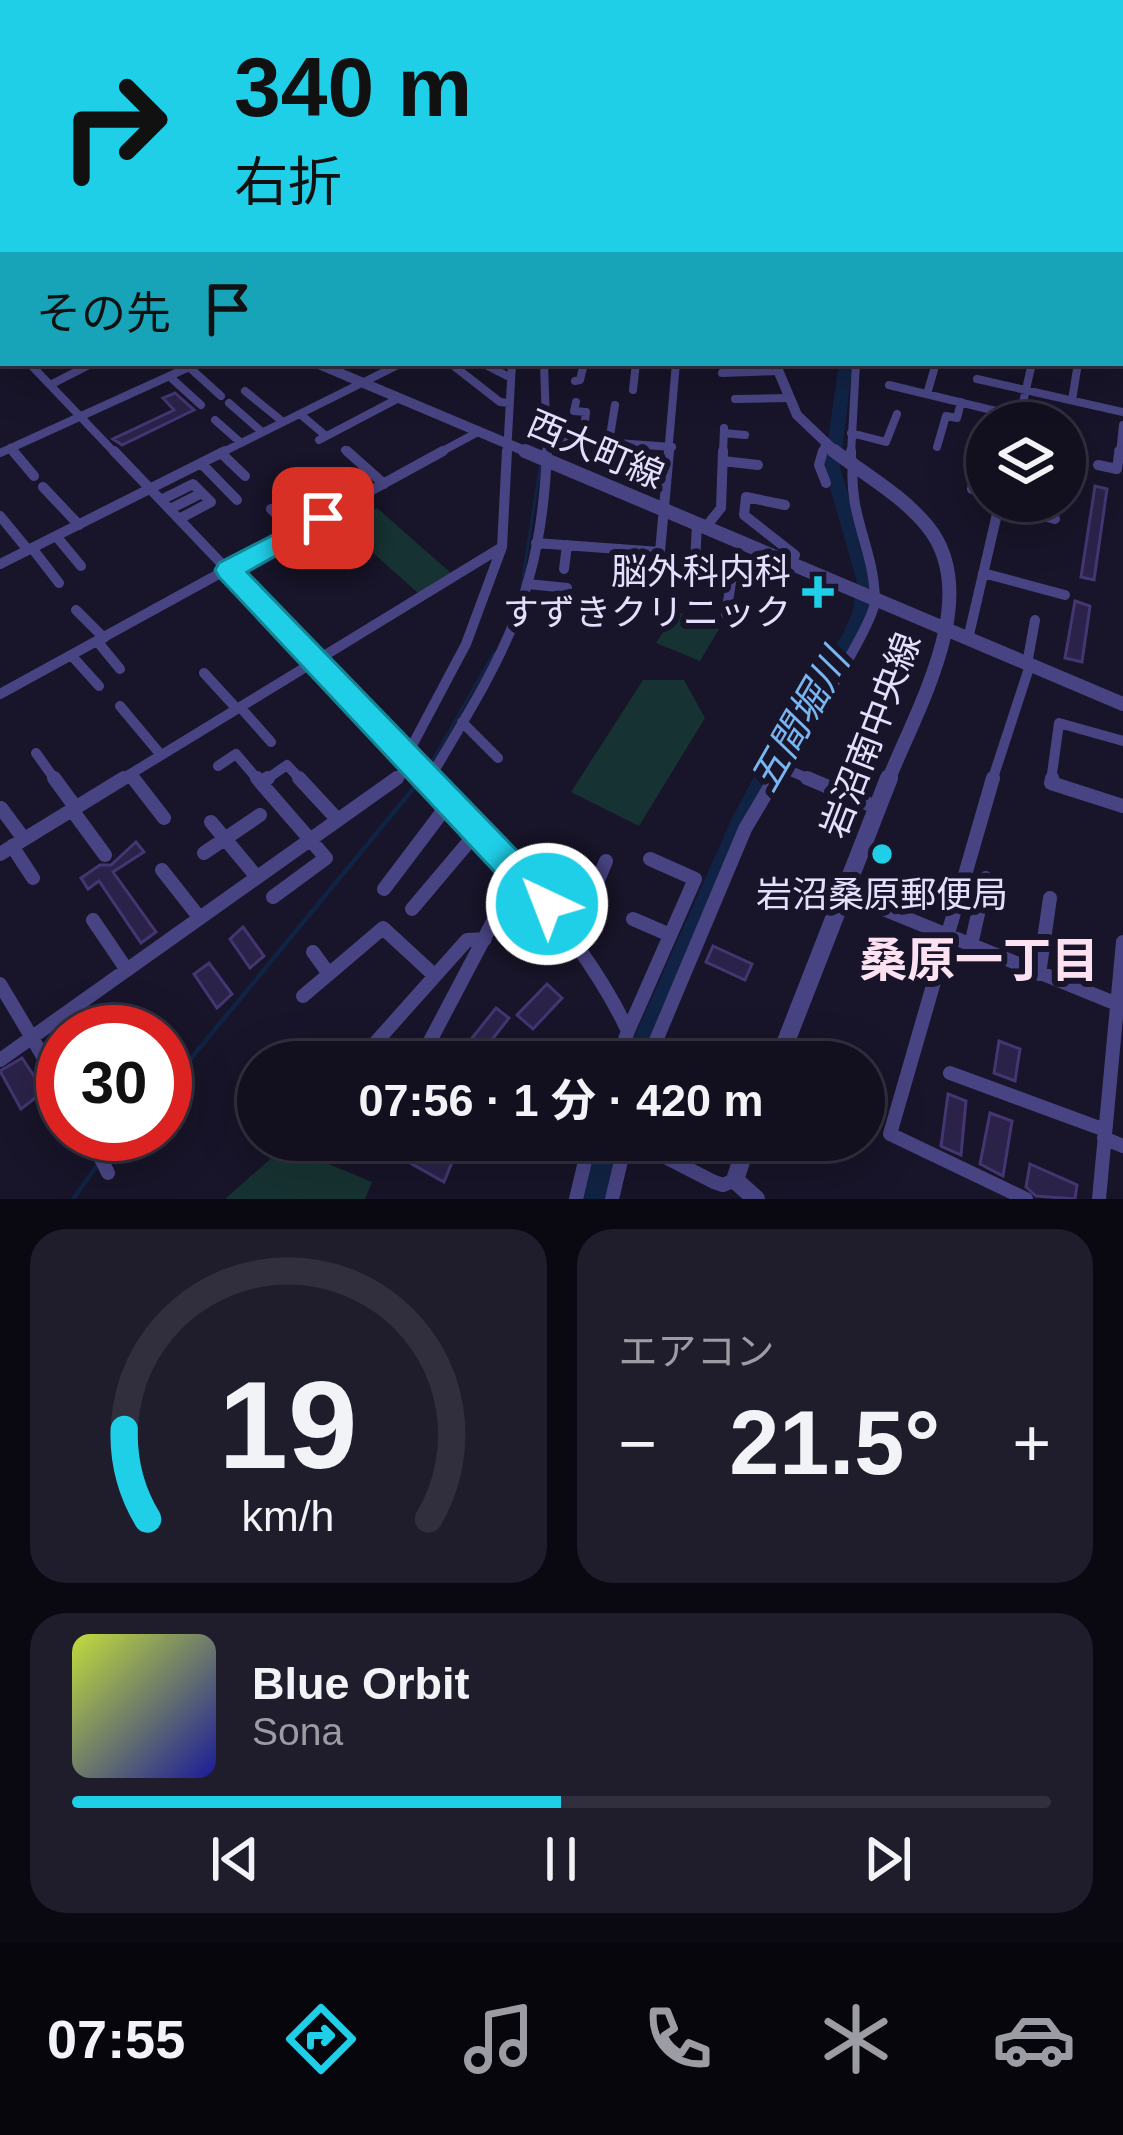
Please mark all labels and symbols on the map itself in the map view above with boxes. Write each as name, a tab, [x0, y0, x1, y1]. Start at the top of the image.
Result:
street label: 西大町線	[522, 402, 670, 496]
pin	[272, 467, 374, 569]
place label: 脳外科内科 すずきクリニック	[503, 551, 791, 633]
marker: 脳外科内科 すずきクリニック	[802, 576, 834, 608]
street label: 岩沼南中央線	[813, 627, 928, 843]
water label: 五間堀川	[742, 638, 859, 799]
position arrow	[484, 841, 610, 967]
marker: 岩沼桑原郵便局	[869, 841, 895, 867]
place label: 岩沼桑原郵便局	[756, 874, 1008, 915]
district label: 桑原一丁目	[859, 934, 1099, 987]
speed limit sign: 30	[36, 1005, 192, 1161]

